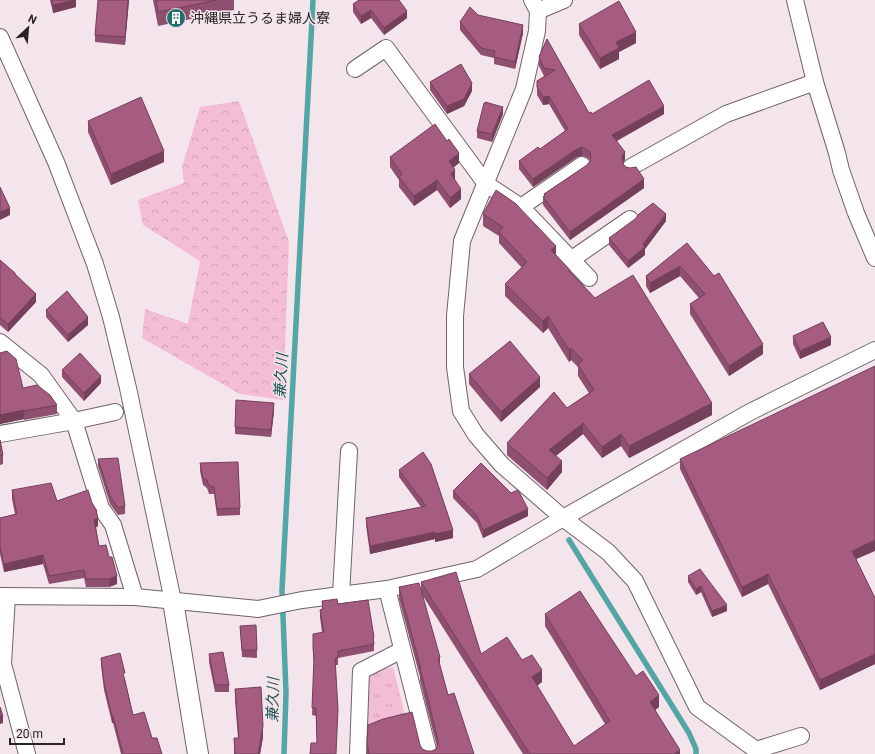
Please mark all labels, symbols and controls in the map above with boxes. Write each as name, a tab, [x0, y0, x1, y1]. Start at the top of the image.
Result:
building icon: 沖縄県立うるま婦人寮	[165, 7, 187, 29]
north arrow	[8, 8, 48, 48]
place label: 沖縄県立うるま婦人寮	[190, 10, 330, 26]
text: N	[26, 12, 39, 27]
water label: 兼久川	[271, 351, 291, 399]
water label: 兼久川	[264, 675, 282, 723]
scale bar	[10, 720, 64, 746]
text: 20 m	[16, 727, 43, 741]

